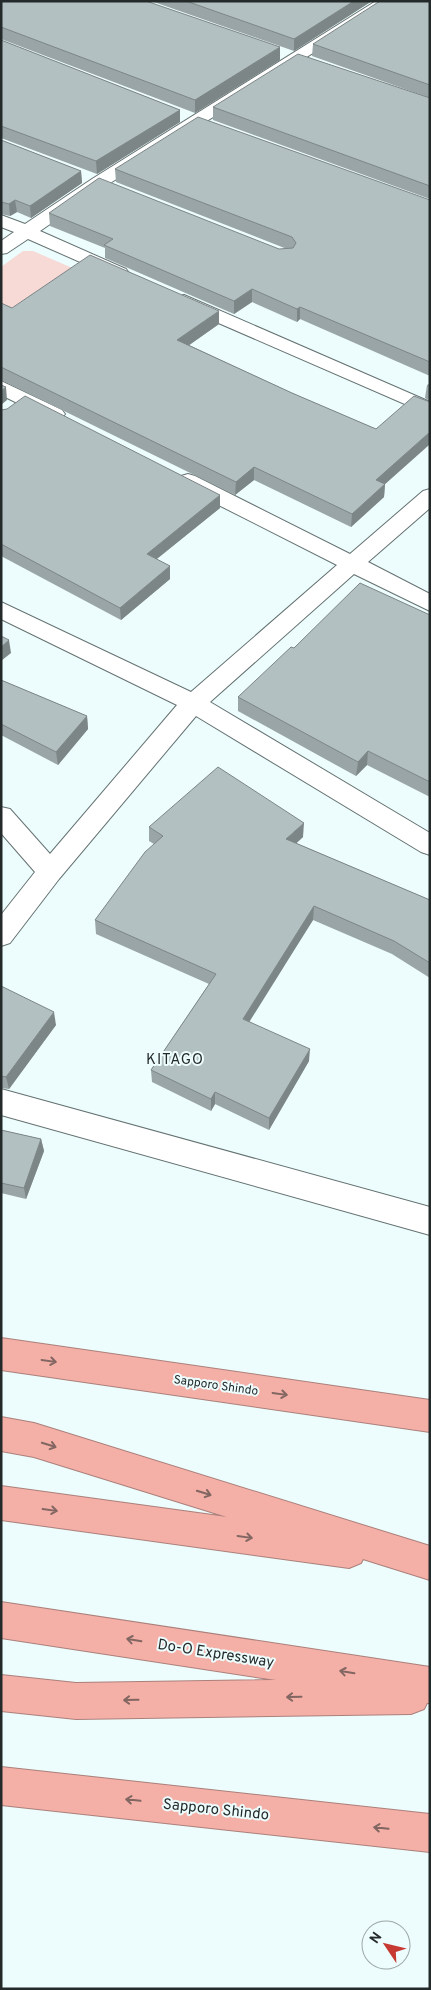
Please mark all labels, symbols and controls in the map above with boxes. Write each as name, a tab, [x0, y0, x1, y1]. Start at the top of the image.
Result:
district label: KITAGO	[146, 1051, 204, 1070]
one-way arrow	[41, 1356, 57, 1366]
street label: Sapporo Shindo	[173, 1372, 259, 1400]
one-way arrow	[271, 1389, 287, 1399]
one-way arrow	[40, 1440, 56, 1450]
one-way arrow	[196, 1488, 212, 1498]
one-way arrow	[41, 1505, 57, 1515]
one-way arrow	[237, 1532, 253, 1542]
one-way arrow	[127, 1635, 143, 1645]
street label: Do-O Expressway	[156, 1636, 276, 1673]
one-way arrow	[339, 1667, 355, 1677]
one-way arrow	[286, 1692, 302, 1702]
one-way arrow	[123, 1695, 140, 1705]
one-way arrow	[125, 1795, 141, 1805]
street label: Sapporo Shindo	[162, 1795, 270, 1826]
one-way arrow	[374, 1823, 390, 1833]
north arrow	[361, 1920, 411, 1970]
text: N	[367, 1929, 386, 1947]

